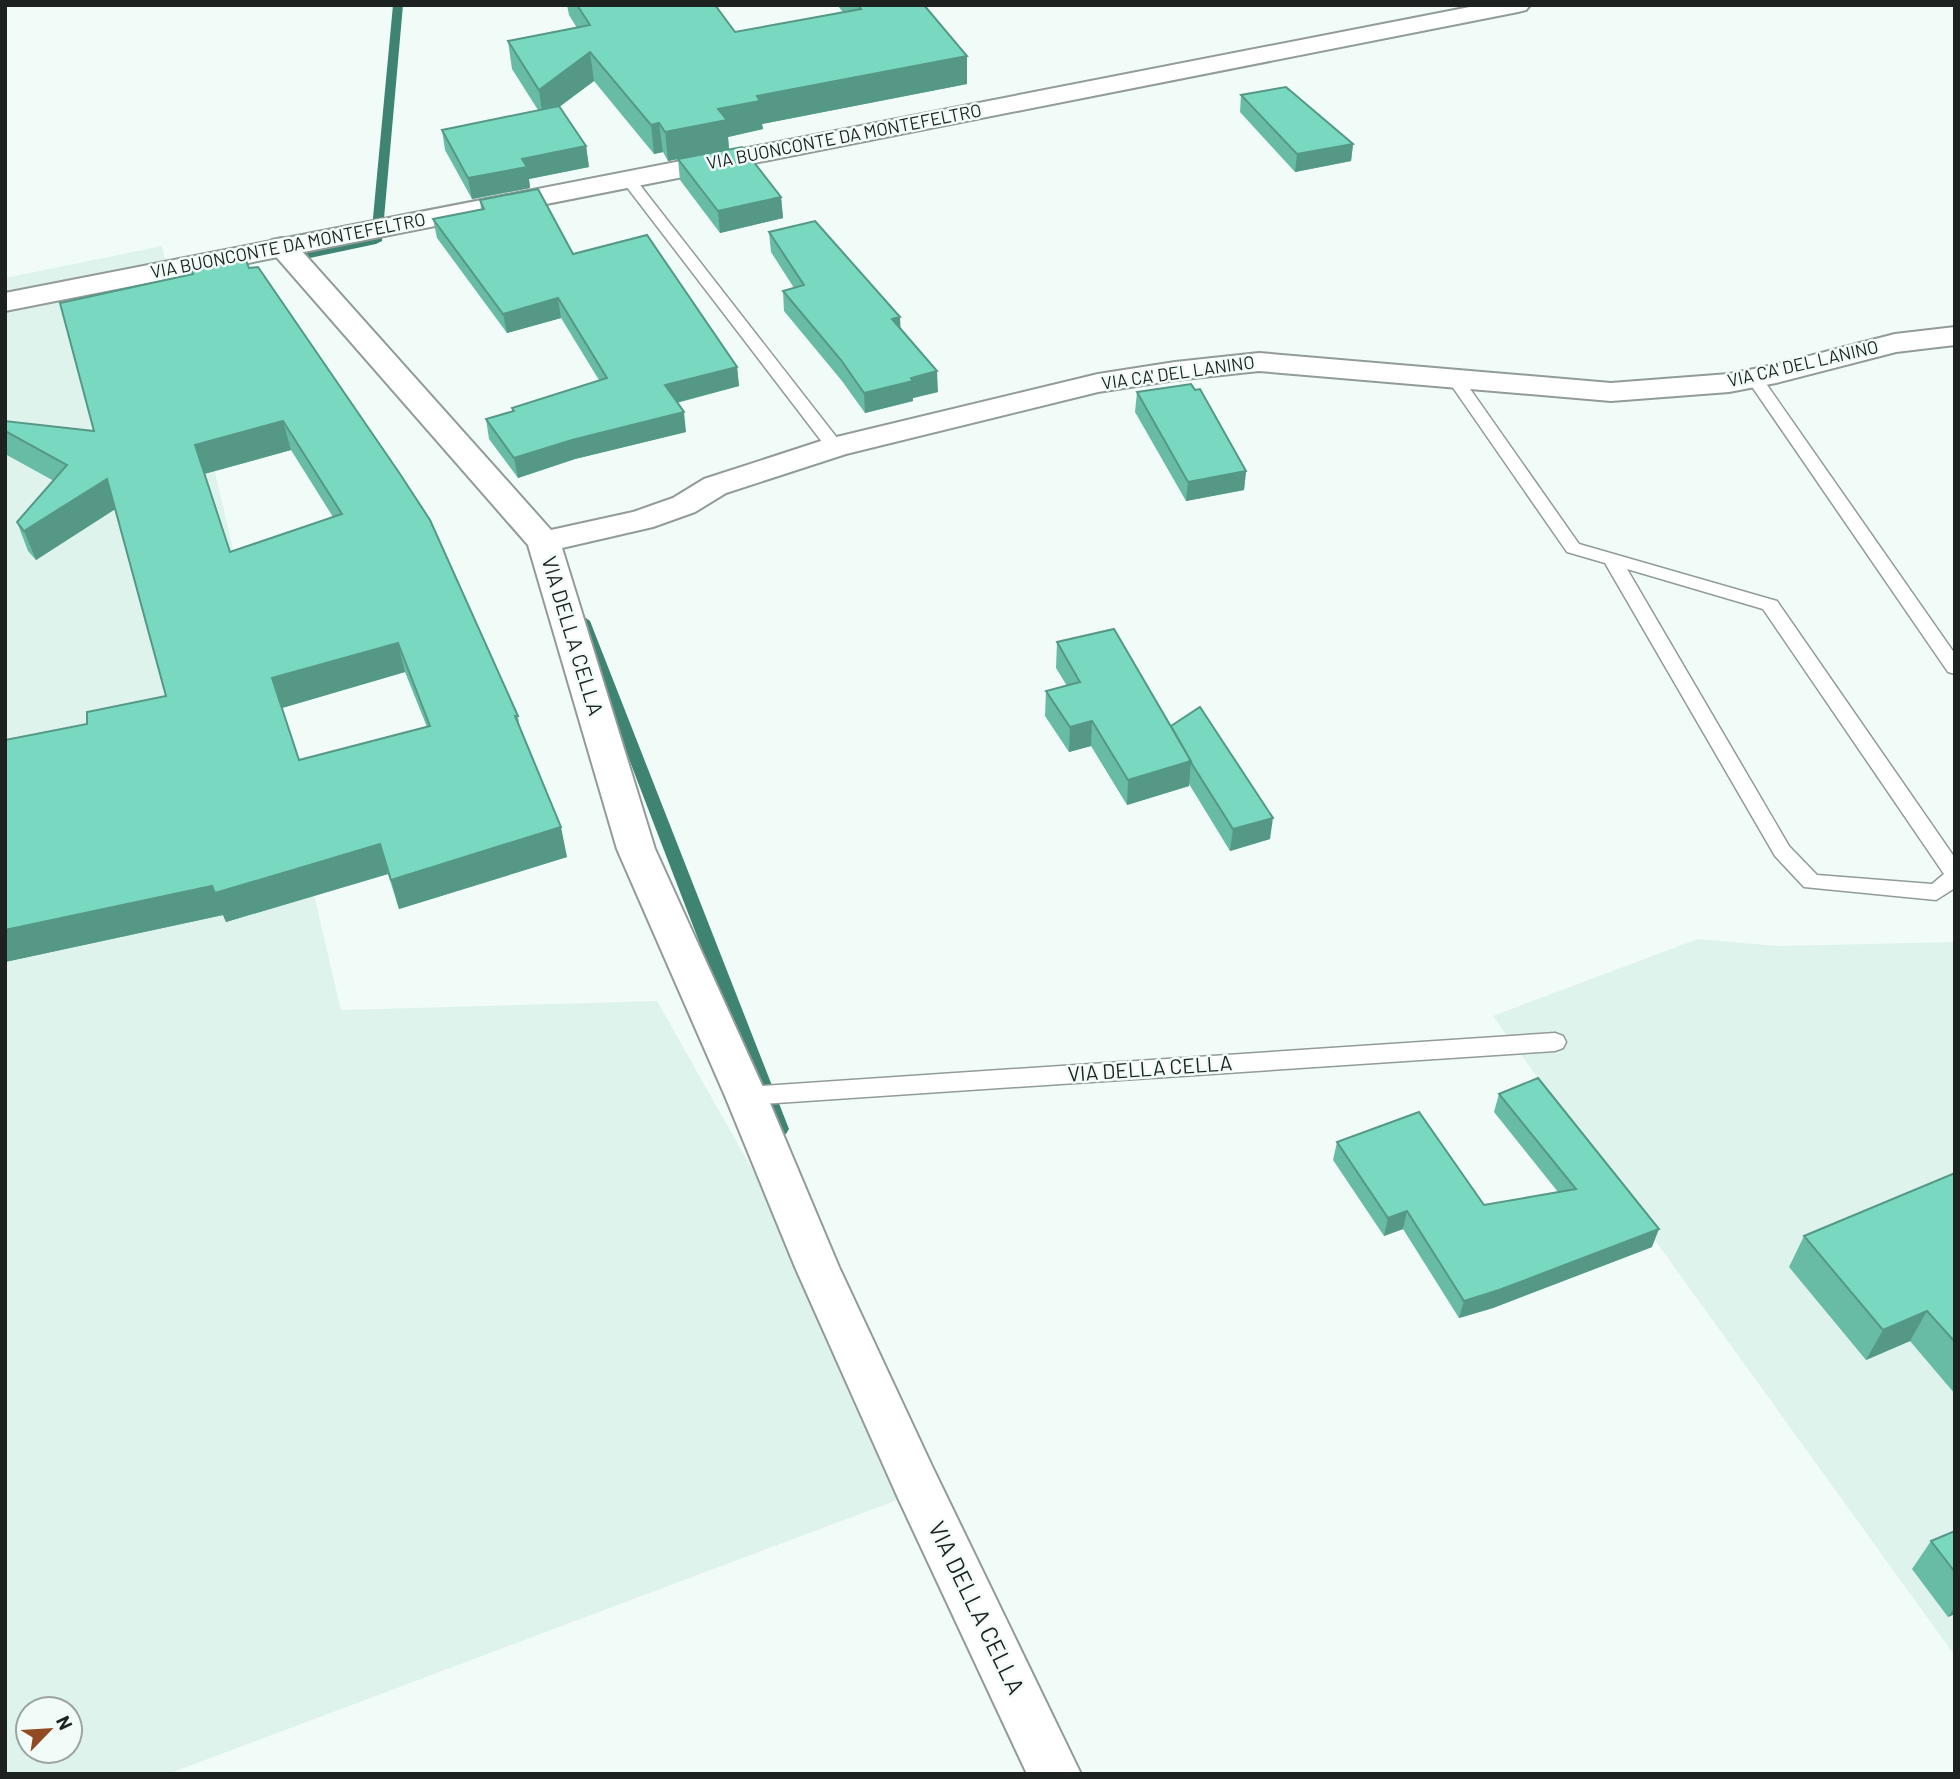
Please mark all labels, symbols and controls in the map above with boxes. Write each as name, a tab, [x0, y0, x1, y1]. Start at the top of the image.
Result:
street label: VIA BUONCONTE DA MONTEFELTRO	[704, 99, 983, 173]
street label: VIA BUONCONTE DA MONTEFELTRO	[148, 208, 427, 282]
street label: VIA CA' DEL LANINO	[1725, 335, 1880, 391]
street label: VIA CA' DEL LANINO	[1100, 350, 1256, 394]
street label: VIA DELLA CELLA	[537, 553, 610, 718]
street label: VIA DELLA CELLA	[1067, 1049, 1233, 1086]
street label: VIA DELLA CELLA	[923, 1516, 1032, 1698]
north arrow	[14, 1695, 84, 1765]
text: N	[52, 1712, 78, 1733]

